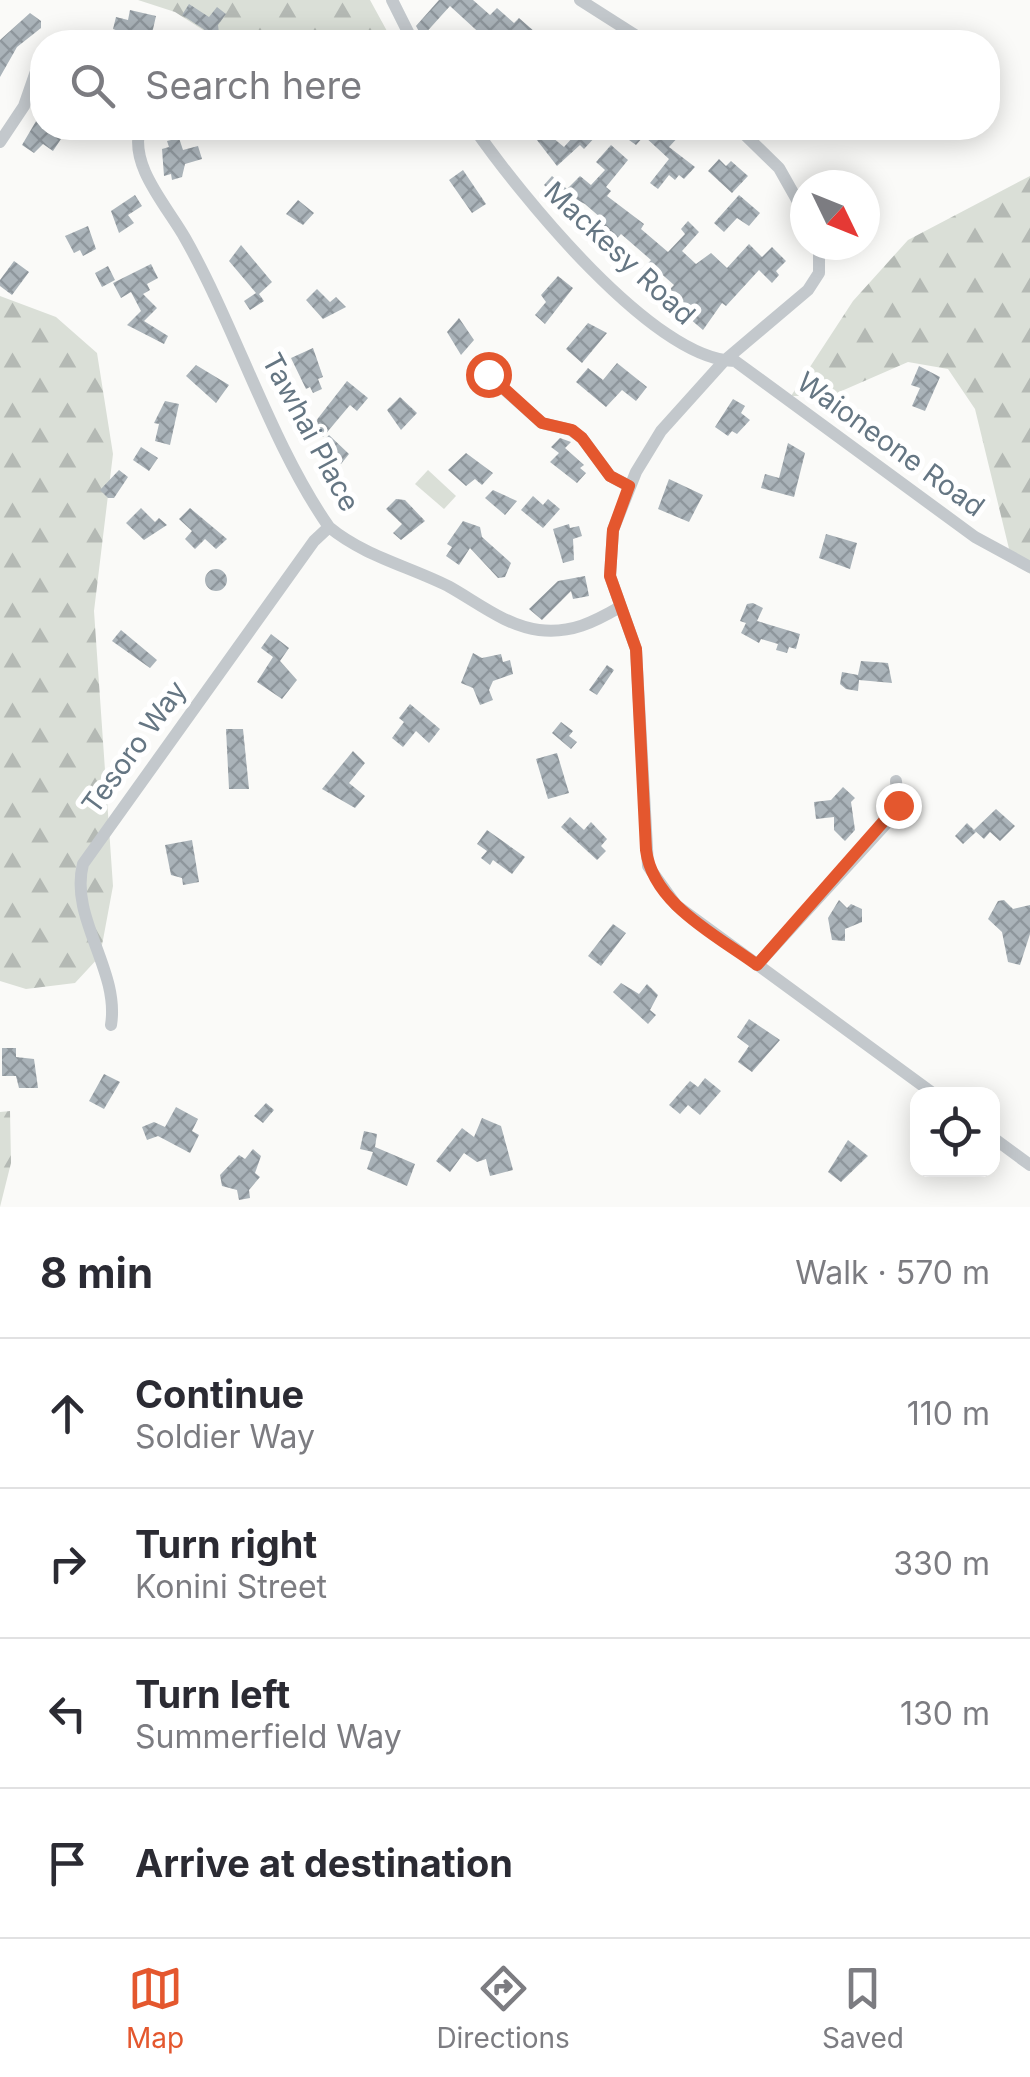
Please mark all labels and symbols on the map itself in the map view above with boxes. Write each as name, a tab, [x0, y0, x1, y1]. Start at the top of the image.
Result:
north arrow	[790, 170, 880, 260]
street label: Mackesy Road	[537, 174, 703, 332]
street label: Tawhai Place	[255, 347, 367, 517]
route start	[466, 352, 512, 398]
street label: Waioneone Road	[791, 365, 991, 523]
street label: Tesoro Way	[74, 674, 194, 820]
route end	[876, 783, 922, 829]

